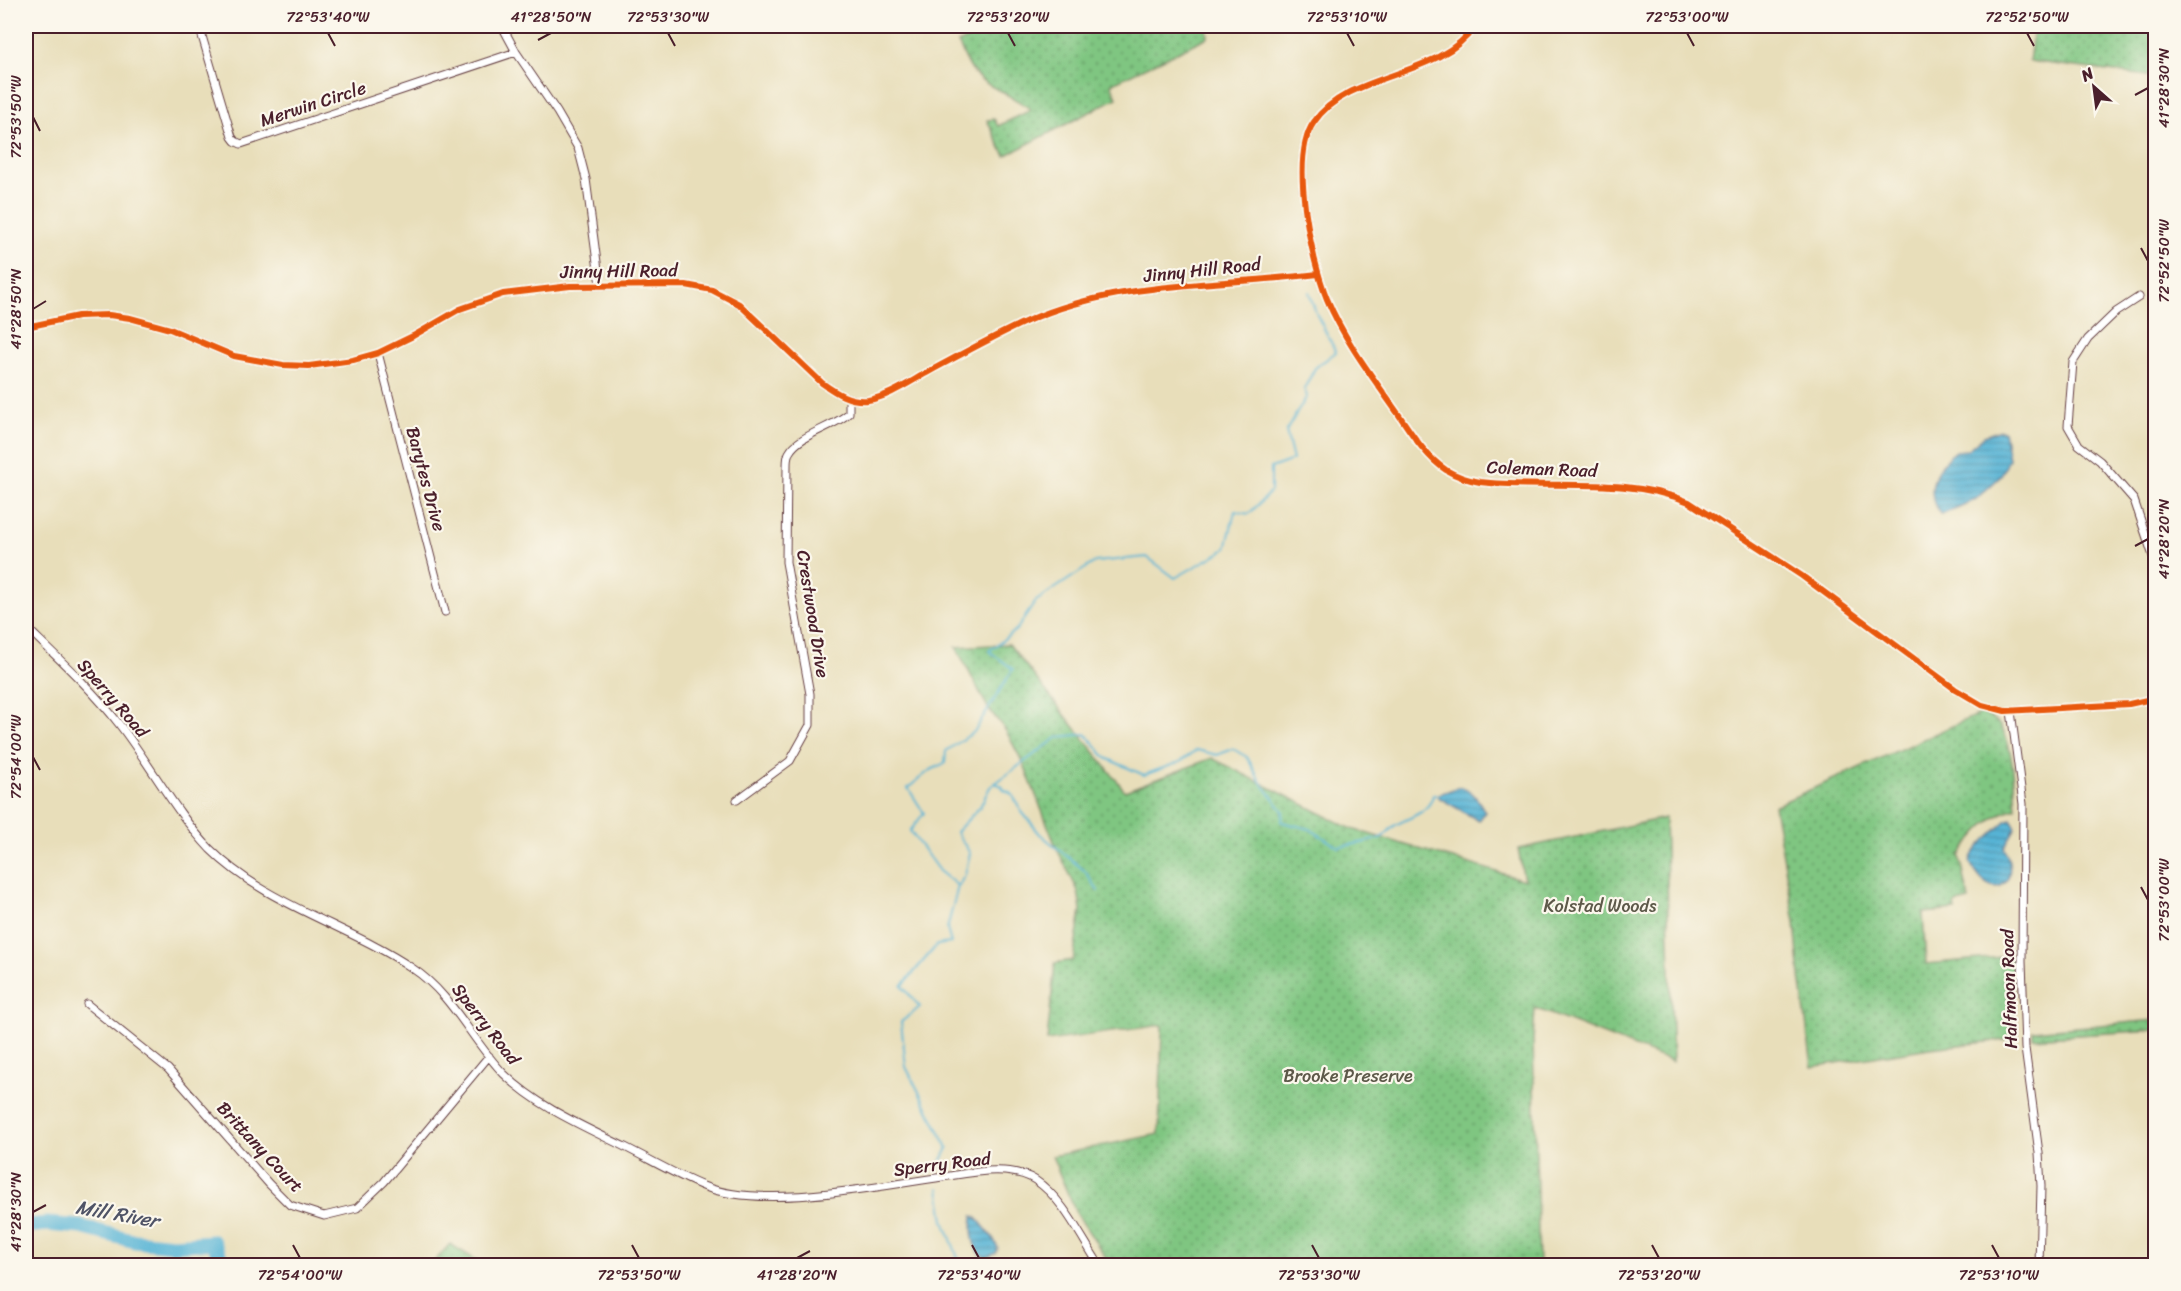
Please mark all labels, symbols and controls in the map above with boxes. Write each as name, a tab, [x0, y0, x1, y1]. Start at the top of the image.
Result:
text: 72°53'40"W	[286, 4, 370, 30]
text: 41°28'50"N	[511, 4, 592, 30]
text: 72°53'30"W	[627, 4, 709, 30]
text: 72°53'20"W	[967, 4, 1050, 30]
text: 72°53'10"W	[1307, 4, 1388, 30]
text: 72°53'00"W	[1645, 4, 1729, 30]
text: 72°52'50"W	[1985, 4, 2069, 30]
text: 41°28'30"N	[2151, 47, 2177, 128]
north arrow	[2064, 57, 2124, 117]
text: N	[2075, 58, 2100, 90]
street label: Merwin Circle	[256, 72, 370, 136]
text: 72°53'50"W	[3, 75, 29, 159]
text: 72°52'50"W	[2151, 219, 2177, 303]
street label: Jinny Hill Road	[1141, 248, 1264, 292]
street label: Jinny Hill Road	[559, 254, 680, 288]
text: 41°28'50"N	[3, 268, 29, 349]
street label: Barytes Drive	[397, 423, 455, 535]
street label: Coleman Road	[1486, 451, 1599, 487]
text: 41°28'20"N	[2151, 498, 2177, 579]
street label: Crestwood Drive	[787, 548, 839, 680]
street label: Sperry Road	[69, 651, 158, 746]
text: 72°54'00"W	[3, 714, 29, 799]
text: 72°53'00"W	[2151, 858, 2177, 942]
park label: Kolstad Woods	[1544, 890, 1657, 922]
street label: Halfmoon Road	[1991, 927, 2027, 1049]
street label: Sperry Road	[443, 976, 530, 1073]
park label: Brooke Preserve	[1283, 1060, 1413, 1092]
street label: Brittany Court	[209, 1094, 311, 1201]
street label: Sperry Road	[892, 1142, 994, 1186]
text: 41°28'30"N	[3, 1171, 29, 1252]
water label: Mill River	[73, 1190, 165, 1239]
text: 72°54'00"W	[258, 1262, 343, 1288]
text: 72°53'50"W	[597, 1262, 681, 1288]
text: 41°28'20"N	[757, 1262, 838, 1288]
text: 72°53'40"W	[937, 1262, 1021, 1288]
text: 72°53'30"W	[1278, 1262, 1360, 1288]
text: 72°53'20"W	[1618, 1262, 1701, 1288]
text: 72°53'10"W	[1959, 1262, 2040, 1288]

